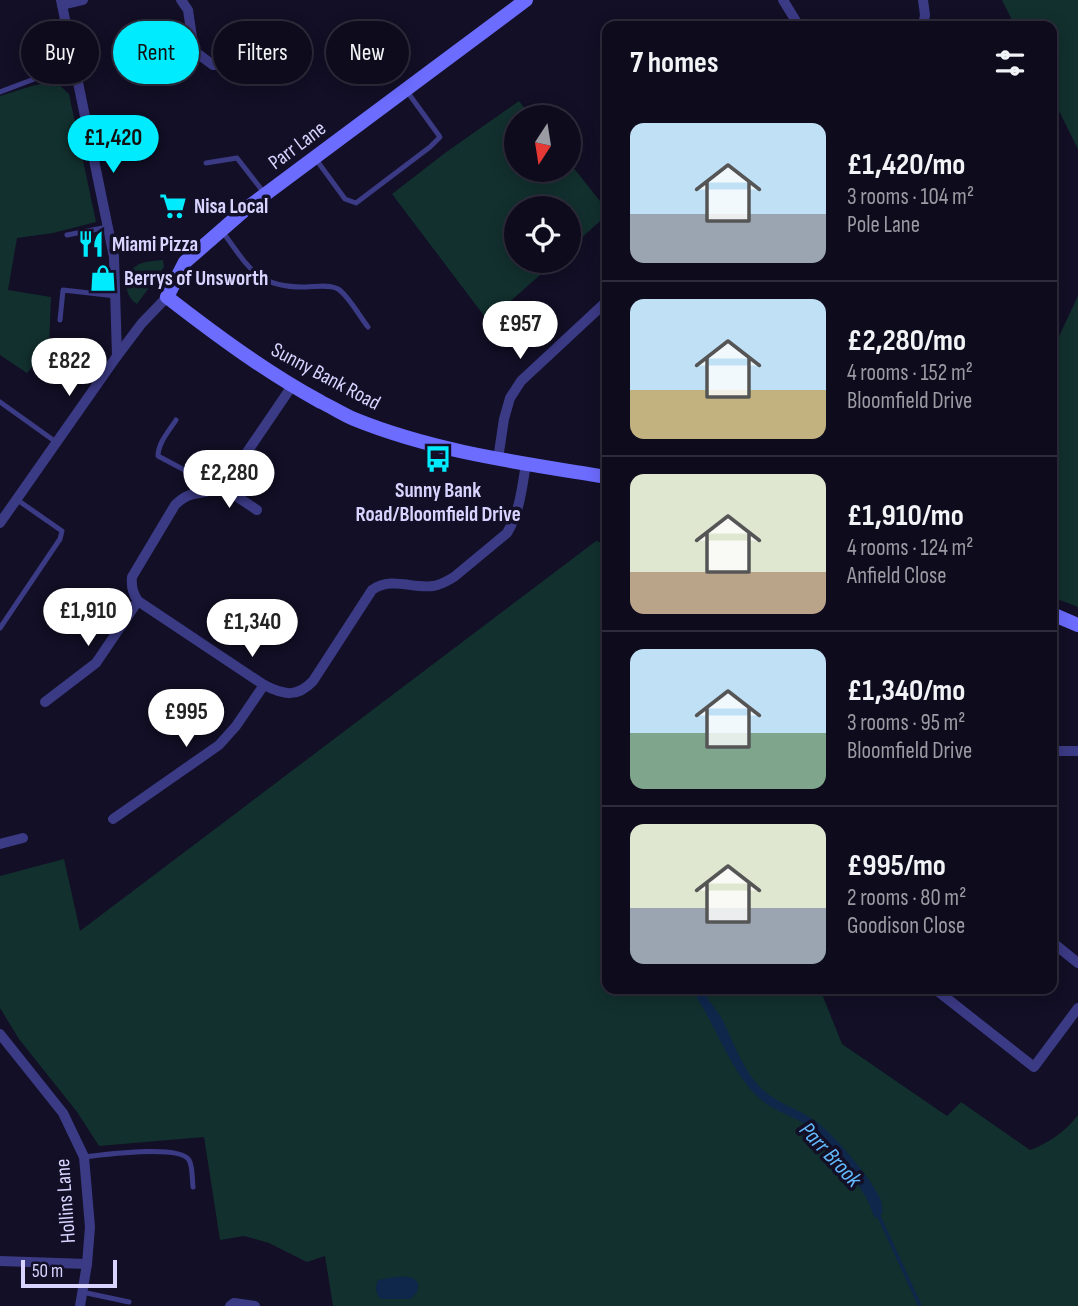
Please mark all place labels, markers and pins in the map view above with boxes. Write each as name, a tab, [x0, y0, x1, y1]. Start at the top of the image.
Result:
pin: £1,420	[56, 116, 170, 175]
supermarket icon: Nisa Local	[158, 191, 188, 221]
place label: Nisa Local	[194, 194, 268, 219]
restaurant icon: Miami Pizza	[76, 229, 106, 259]
place label: Miami Pizza	[112, 232, 198, 257]
shop icon: Berrys of Unsworth	[88, 263, 118, 293]
place label: Berrys of Unsworth	[124, 266, 268, 291]
pin: £957	[479, 302, 561, 361]
pin: £822	[28, 338, 110, 398]
bus stop icon: Sunny Bank Road/Bloomfield Drive	[423, 444, 453, 474]
pin: £2,280	[172, 450, 286, 510]
place label: Sunny Bank Road/Bloomfield Drive	[355, 478, 521, 527]
pin: £1,910	[31, 588, 145, 648]
pin: £1,340	[195, 600, 309, 659]
pin: £995	[145, 690, 227, 749]

